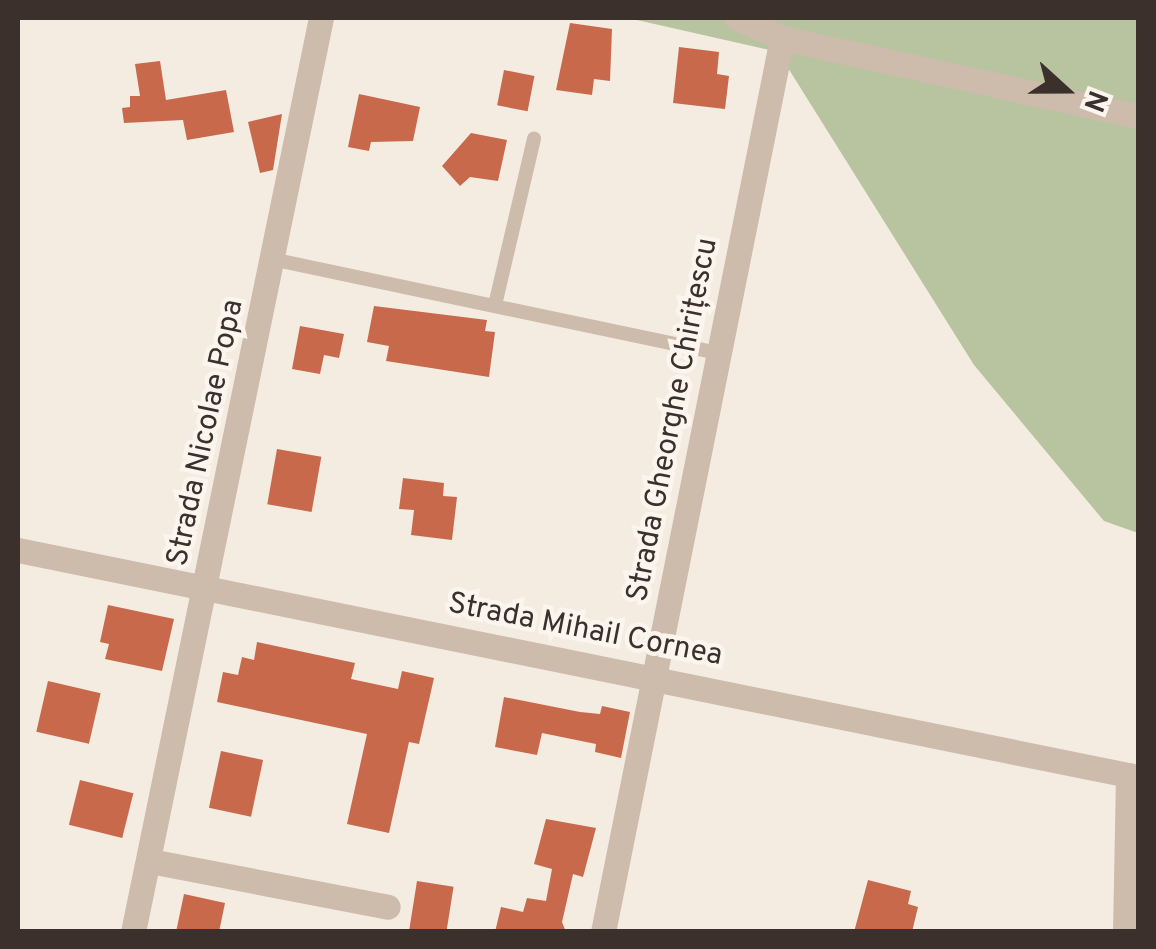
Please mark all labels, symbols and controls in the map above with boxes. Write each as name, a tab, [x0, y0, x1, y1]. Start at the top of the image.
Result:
north arrow	[1016, 40, 1116, 140]
text: N	[1074, 85, 1114, 117]
street label: Strada Gheorghe Chirițescu	[621, 235, 727, 605]
street label: Strada Nicolae Popa	[161, 296, 253, 570]
street label: Strada Mihail Cornea	[445, 587, 725, 675]

